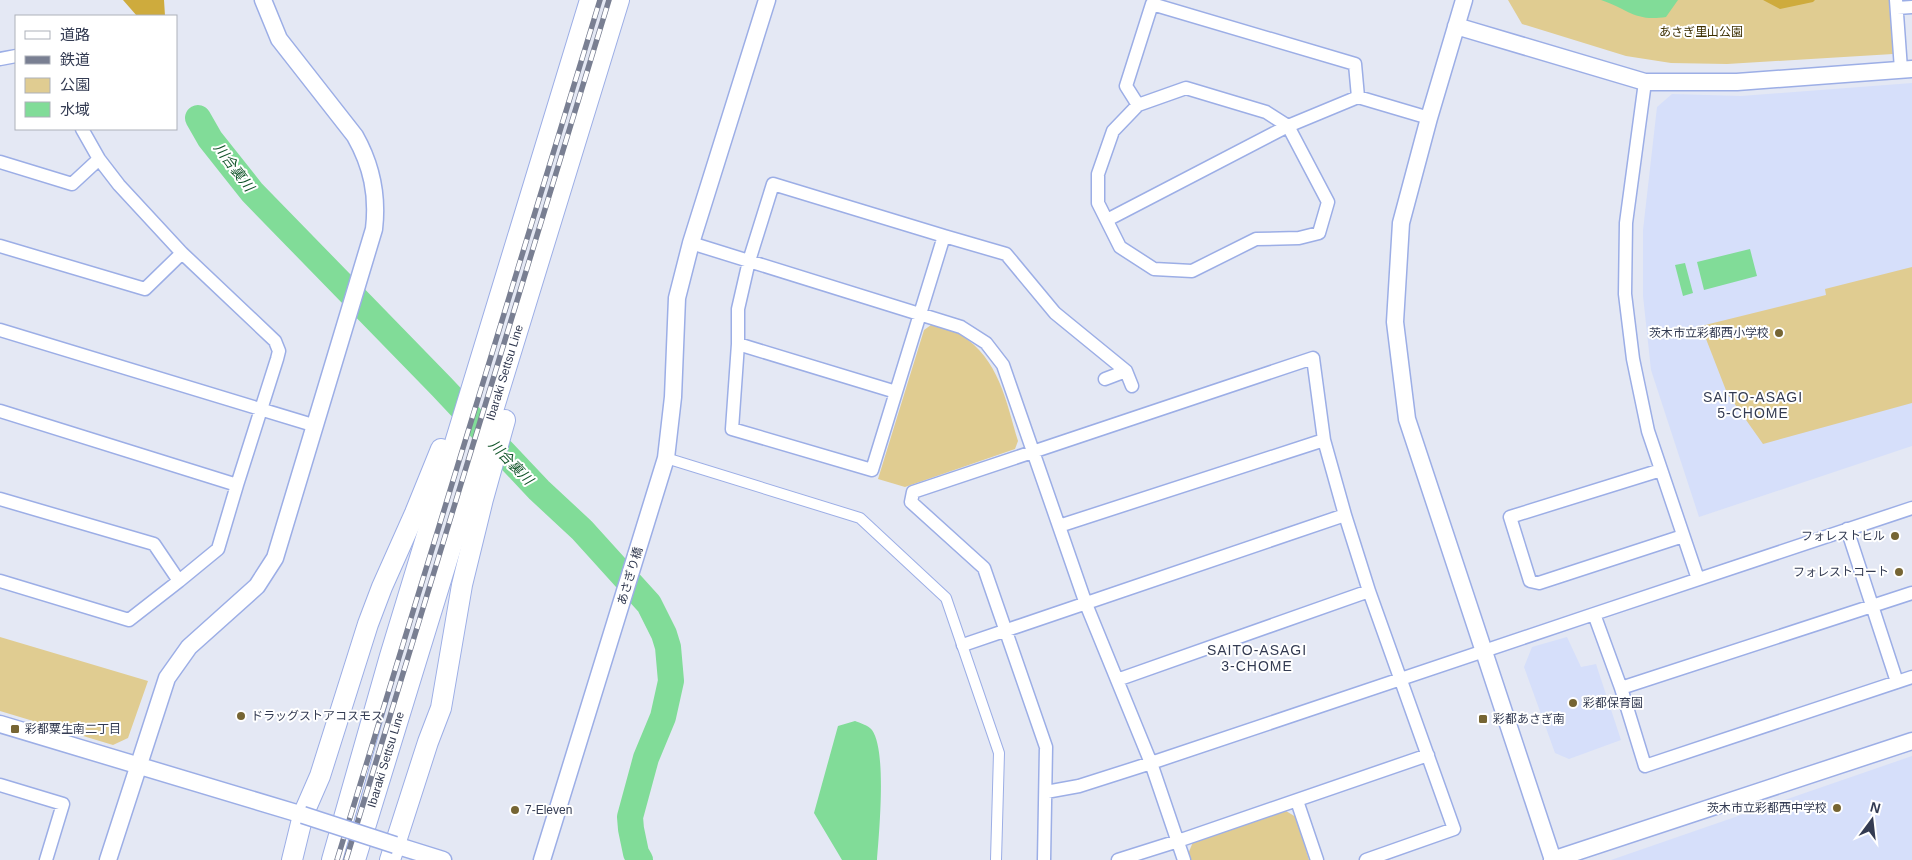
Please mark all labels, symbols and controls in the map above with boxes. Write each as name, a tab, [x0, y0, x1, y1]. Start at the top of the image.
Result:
legend	[15, 15, 178, 130]
park label: あさぎ里山公園	[1659, 25, 1743, 39]
text: 道路	[60, 26, 90, 43]
text: 鉄道	[60, 51, 90, 68]
text: 公園	[60, 76, 90, 93]
text: 水域	[60, 101, 90, 118]
water label: 川合裏川	[211, 140, 258, 196]
street label: Ibaraki Settsu Line	[483, 323, 526, 422]
place label: 茨木市立彩都西小学校	[1649, 326, 1769, 340]
marker: 茨木市立彩都西小学校	[1773, 327, 1785, 339]
district label: SAITO-ASAGI 5-CHOME	[1703, 389, 1803, 421]
water label: 川合裏川	[486, 436, 538, 489]
place label: フォレストヒル	[1801, 529, 1885, 543]
marker: フォレストヒル	[1889, 530, 1901, 542]
street label: あさぎり橋	[615, 545, 645, 607]
place label: フォレストコート	[1793, 565, 1889, 579]
marker: フォレストコート	[1893, 566, 1905, 578]
district label: SAITO-ASAGI 3-CHOME	[1207, 642, 1307, 674]
place label: 彩都保育園	[1583, 696, 1643, 710]
marker: 彩都保育園	[1567, 697, 1579, 709]
place label: ドラッグストアコスモス	[251, 709, 383, 723]
marker: ドラッグストアコスモス	[235, 710, 247, 722]
street label: Ibaraki Settsu Line	[365, 710, 407, 809]
place label: 彩都あさぎ南	[1493, 712, 1565, 726]
marker: 彩都あさぎ南	[1477, 713, 1489, 725]
place label: 彩都粟生南二丁目	[25, 722, 121, 736]
marker: 彩都粟生南二丁目	[9, 723, 21, 735]
north arrow	[1847, 795, 1897, 845]
text: N	[1868, 798, 1882, 816]
place label: 茨木市立彩都西中学校	[1707, 801, 1827, 815]
marker: 茨木市立彩都西中学校	[1831, 802, 1843, 814]
place label: 7-Eleven	[525, 803, 572, 817]
marker: 7-Eleven	[509, 804, 521, 816]

